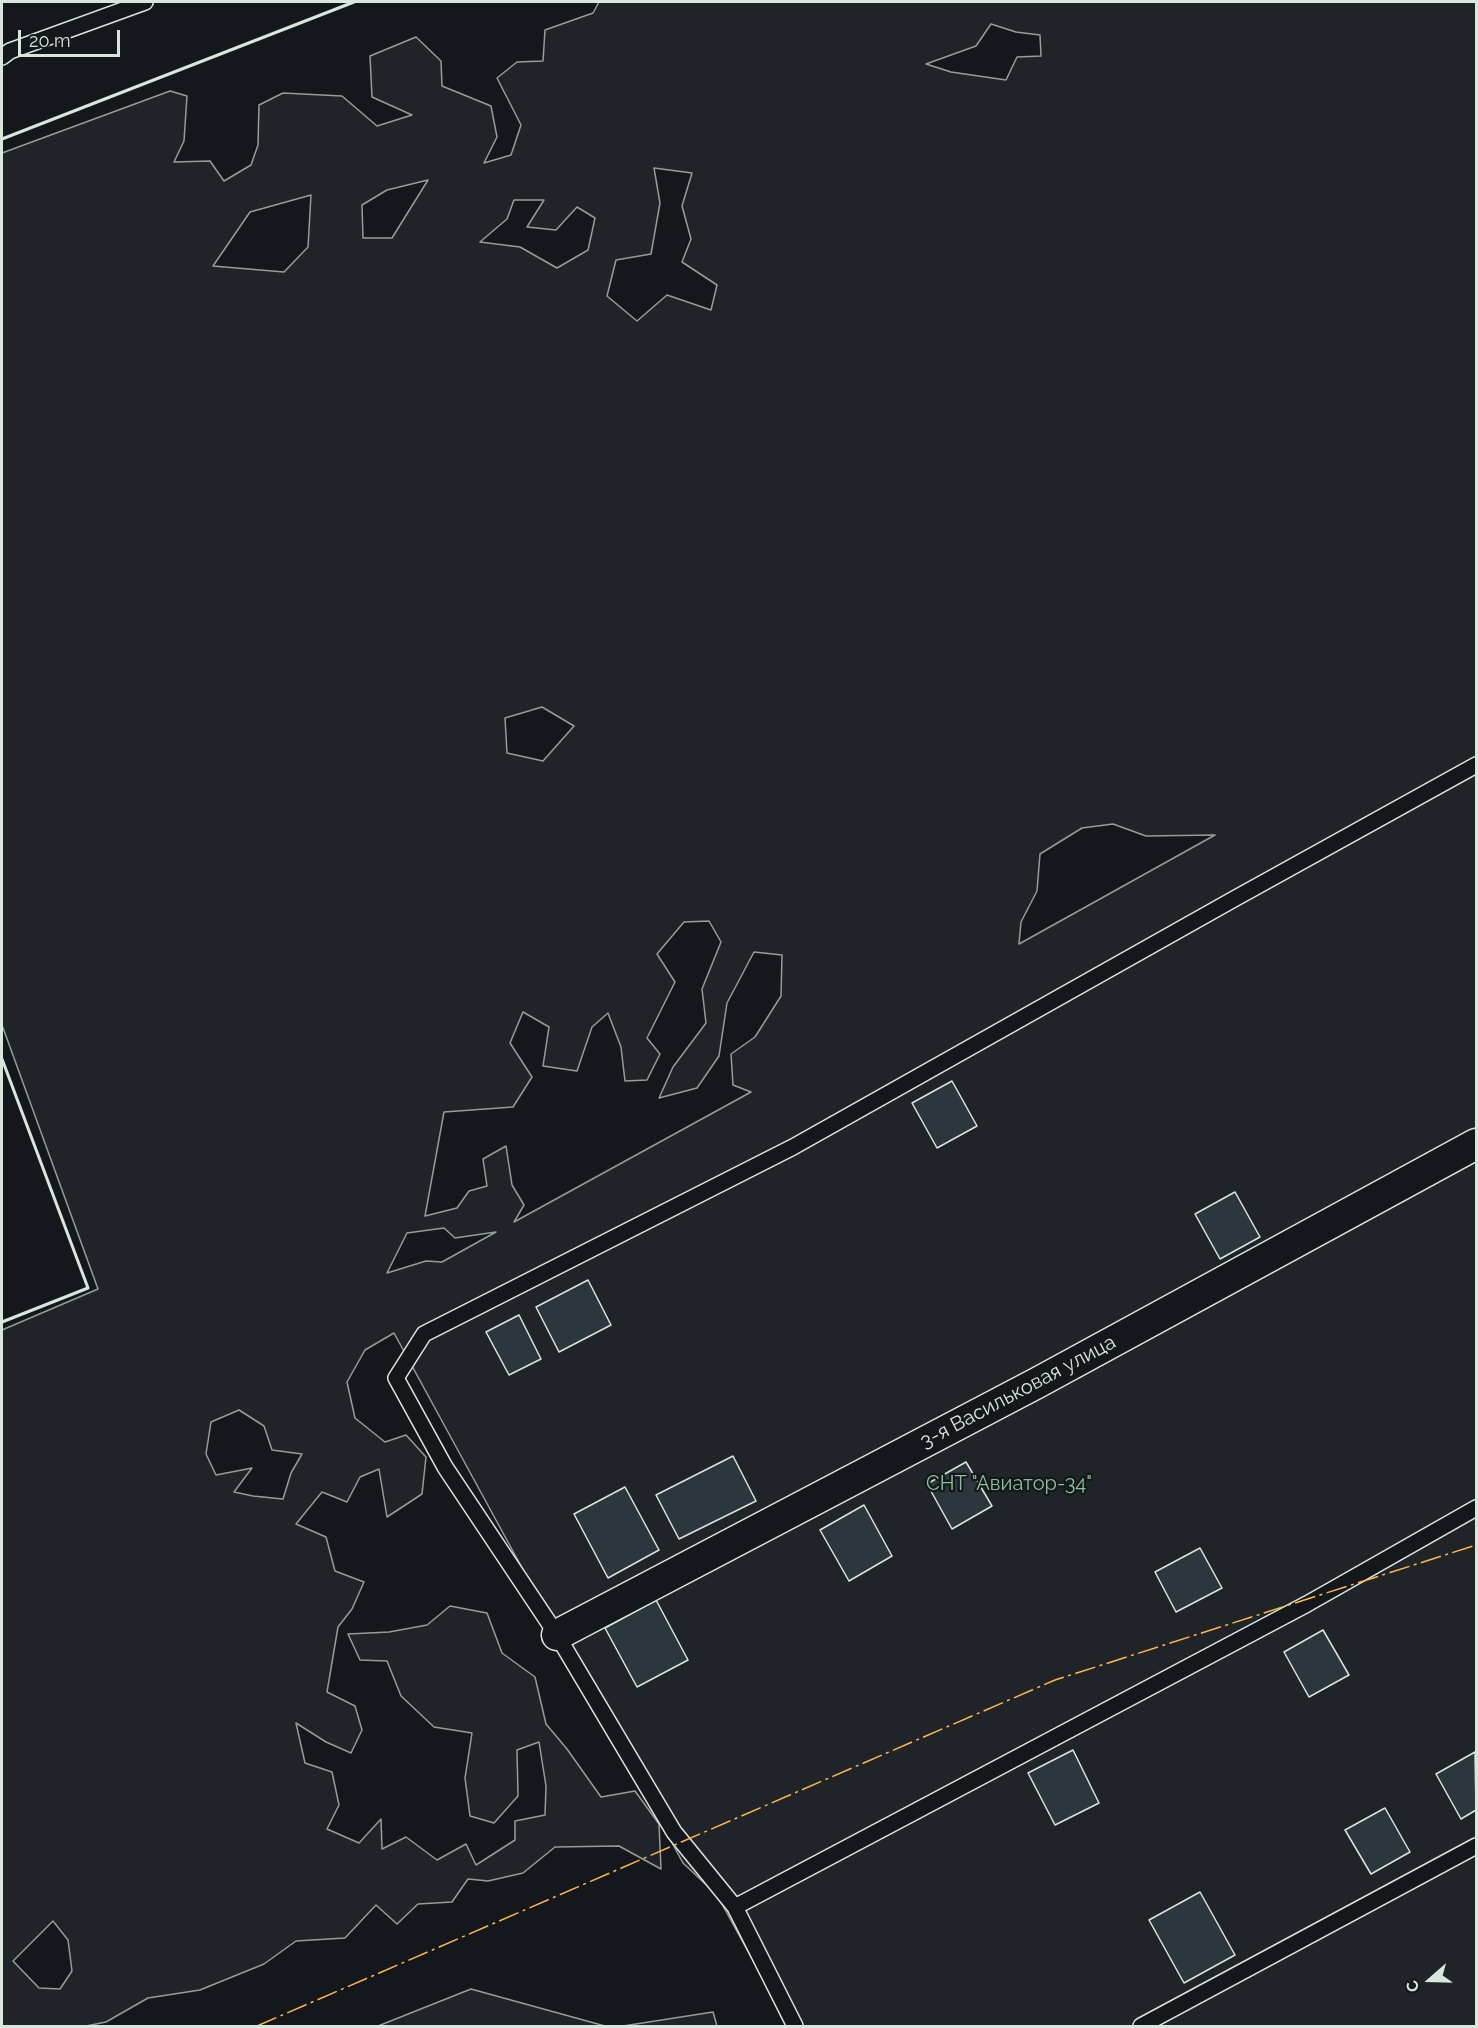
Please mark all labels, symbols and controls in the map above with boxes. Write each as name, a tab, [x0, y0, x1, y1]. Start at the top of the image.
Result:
scale bar	[21, 18, 123, 56]
text: 20 m	[29, 30, 71, 51]
street label: 3-я Васильковая улица	[916, 1330, 1120, 1454]
park label: СНТ "Авиатор-34"	[926, 1472, 1092, 1496]
north arrow	[1400, 1950, 1460, 2010]
text: С	[1402, 1978, 1423, 1995]

